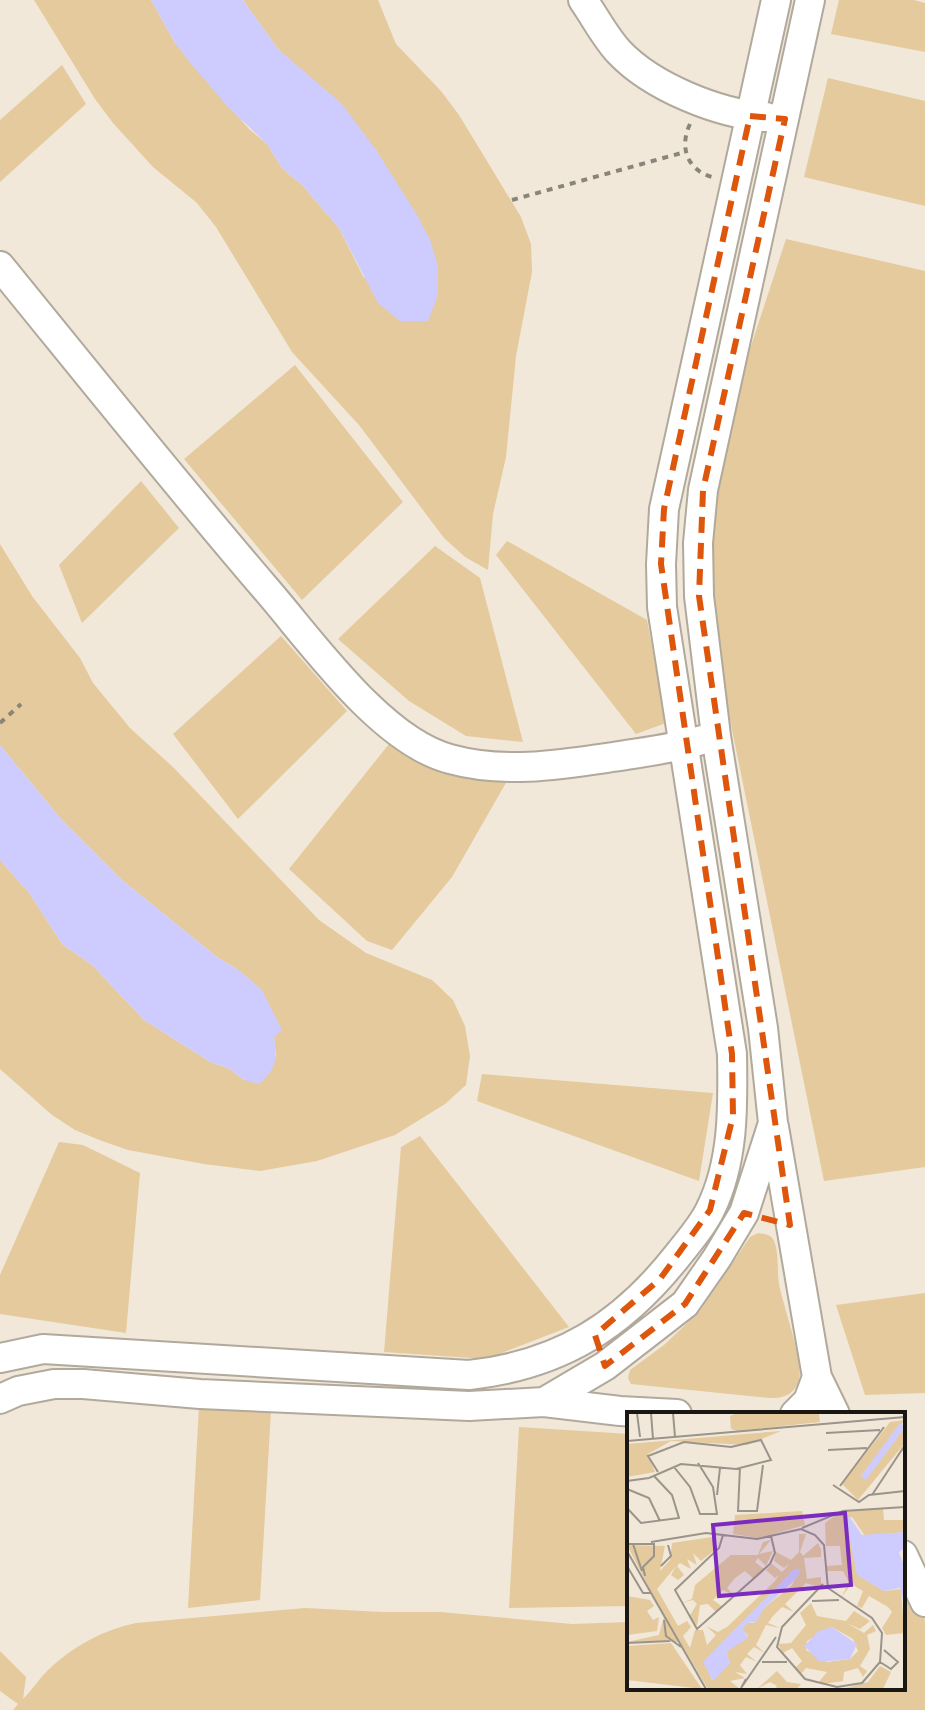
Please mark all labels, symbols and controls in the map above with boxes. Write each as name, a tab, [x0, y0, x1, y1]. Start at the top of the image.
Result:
inset map	[627, 1412, 905, 1690]

